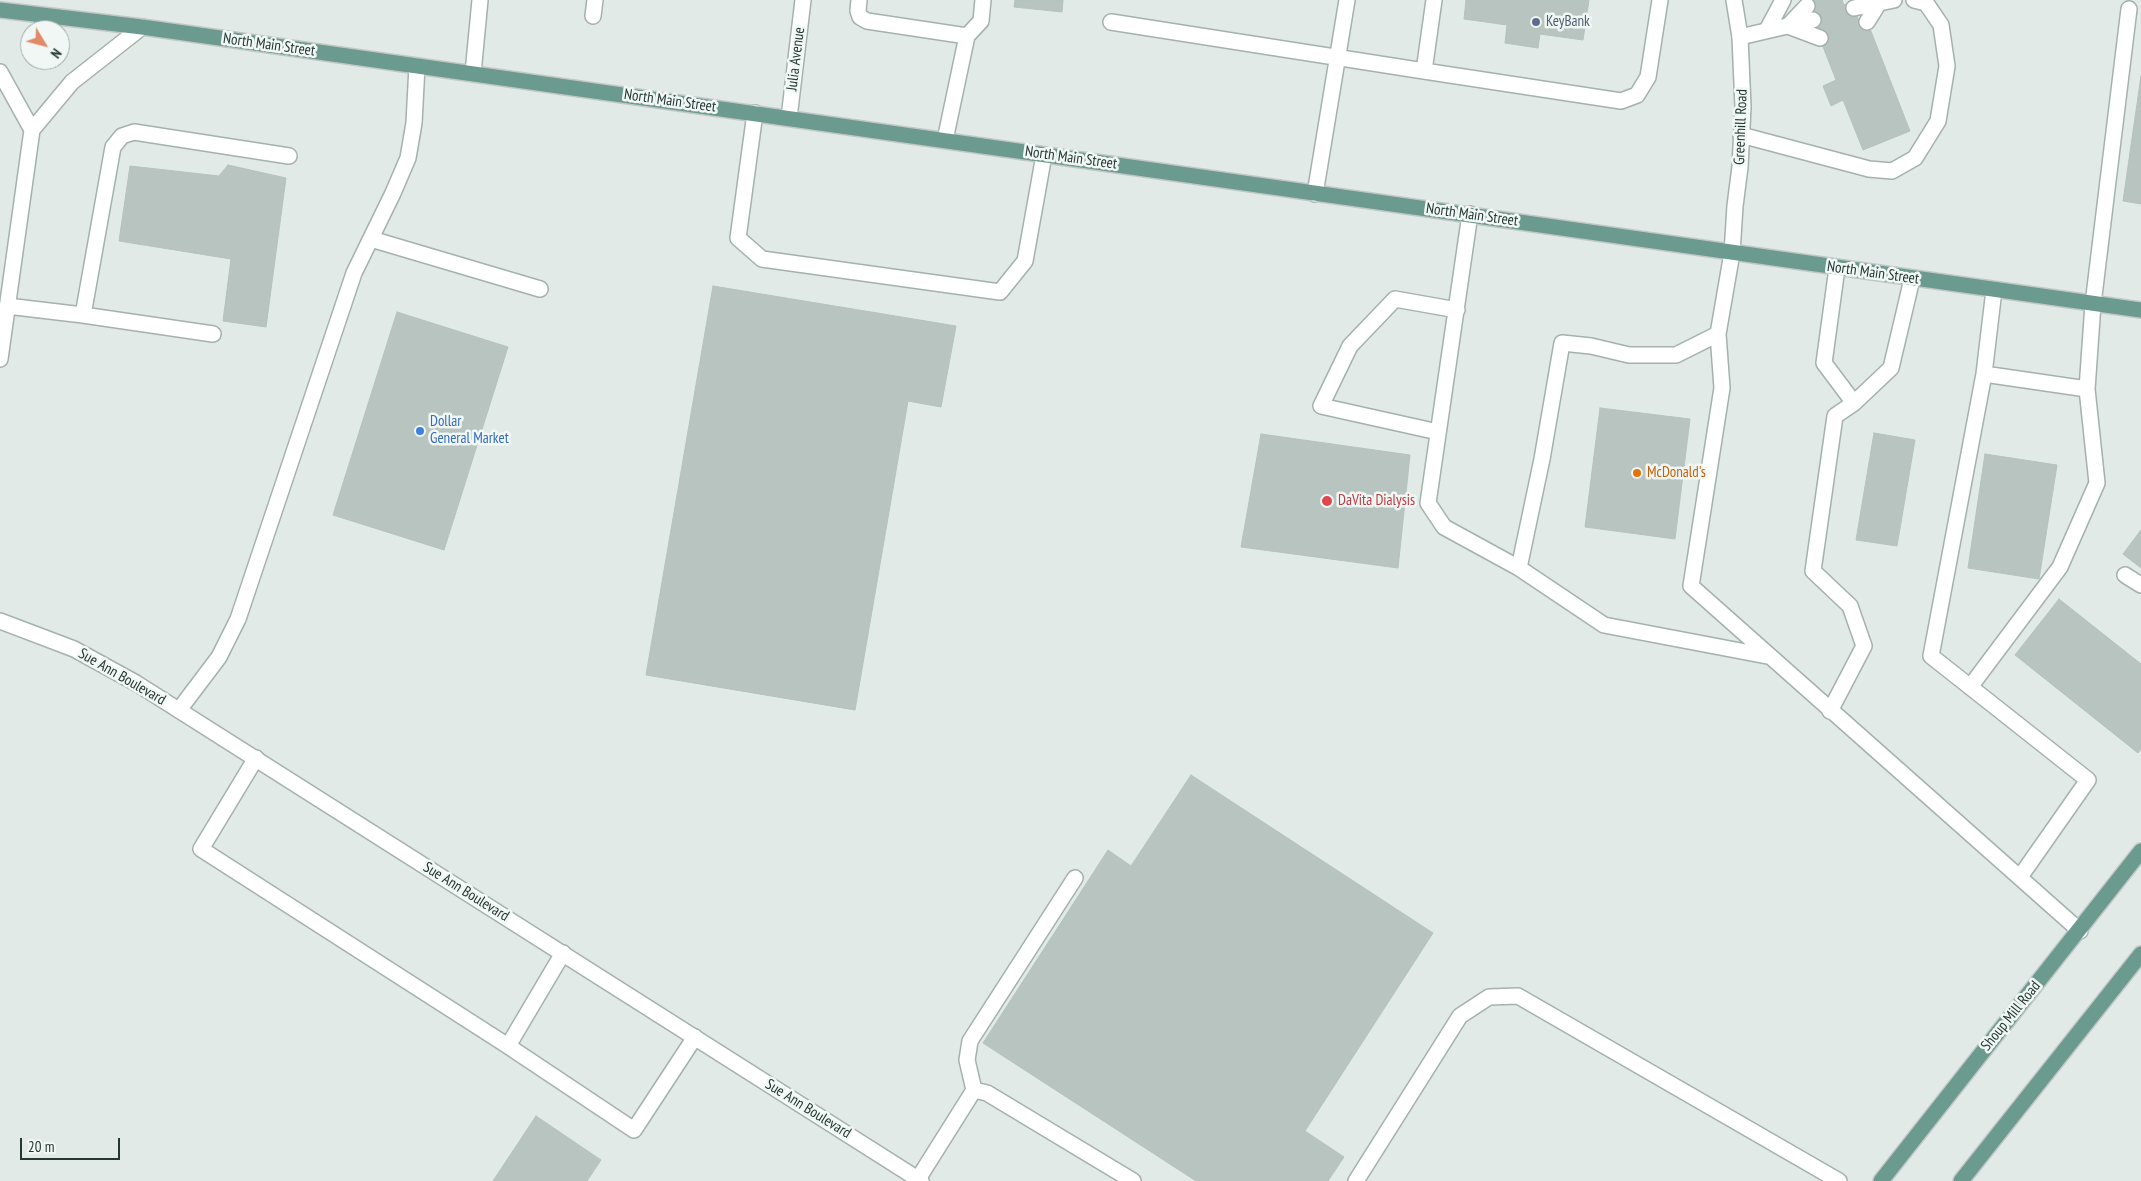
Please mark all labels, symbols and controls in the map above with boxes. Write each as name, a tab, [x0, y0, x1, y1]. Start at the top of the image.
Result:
place label: KeyBank	[1546, 13, 1590, 31]
marker: KeyBank	[1530, 16, 1542, 28]
north arrow	[20, 20, 70, 70]
street label: Julia Avenue	[783, 26, 809, 92]
street label: North Main Street	[222, 30, 316, 60]
text: N	[47, 45, 66, 62]
street label: North Main Street	[623, 86, 717, 116]
street label: Greenhill Road	[1731, 89, 1751, 165]
street label: North Main Street	[1024, 143, 1118, 173]
street label: North Main Street	[1425, 200, 1519, 230]
street label: North Main Street	[1826, 258, 1920, 288]
place label: Dollar General Market	[430, 413, 509, 448]
marker: Dollar General Market	[414, 425, 426, 437]
place label: McDonald's	[1647, 464, 1706, 482]
marker: McDonald's	[1631, 467, 1643, 479]
place label: DaVita Dialysis	[1338, 492, 1415, 510]
marker: DaVita Dialysis	[1320, 494, 1334, 508]
street label: Sue Ann Boulevard	[75, 645, 169, 709]
street label: Sue Ann Boulevard	[420, 858, 512, 926]
street label: Shoup Mill Road	[1977, 978, 2045, 1054]
street label: Sue Ann Boulevard	[762, 1075, 854, 1143]
scale bar	[22, 1128, 122, 1160]
text: 20 m	[28, 1137, 54, 1156]

